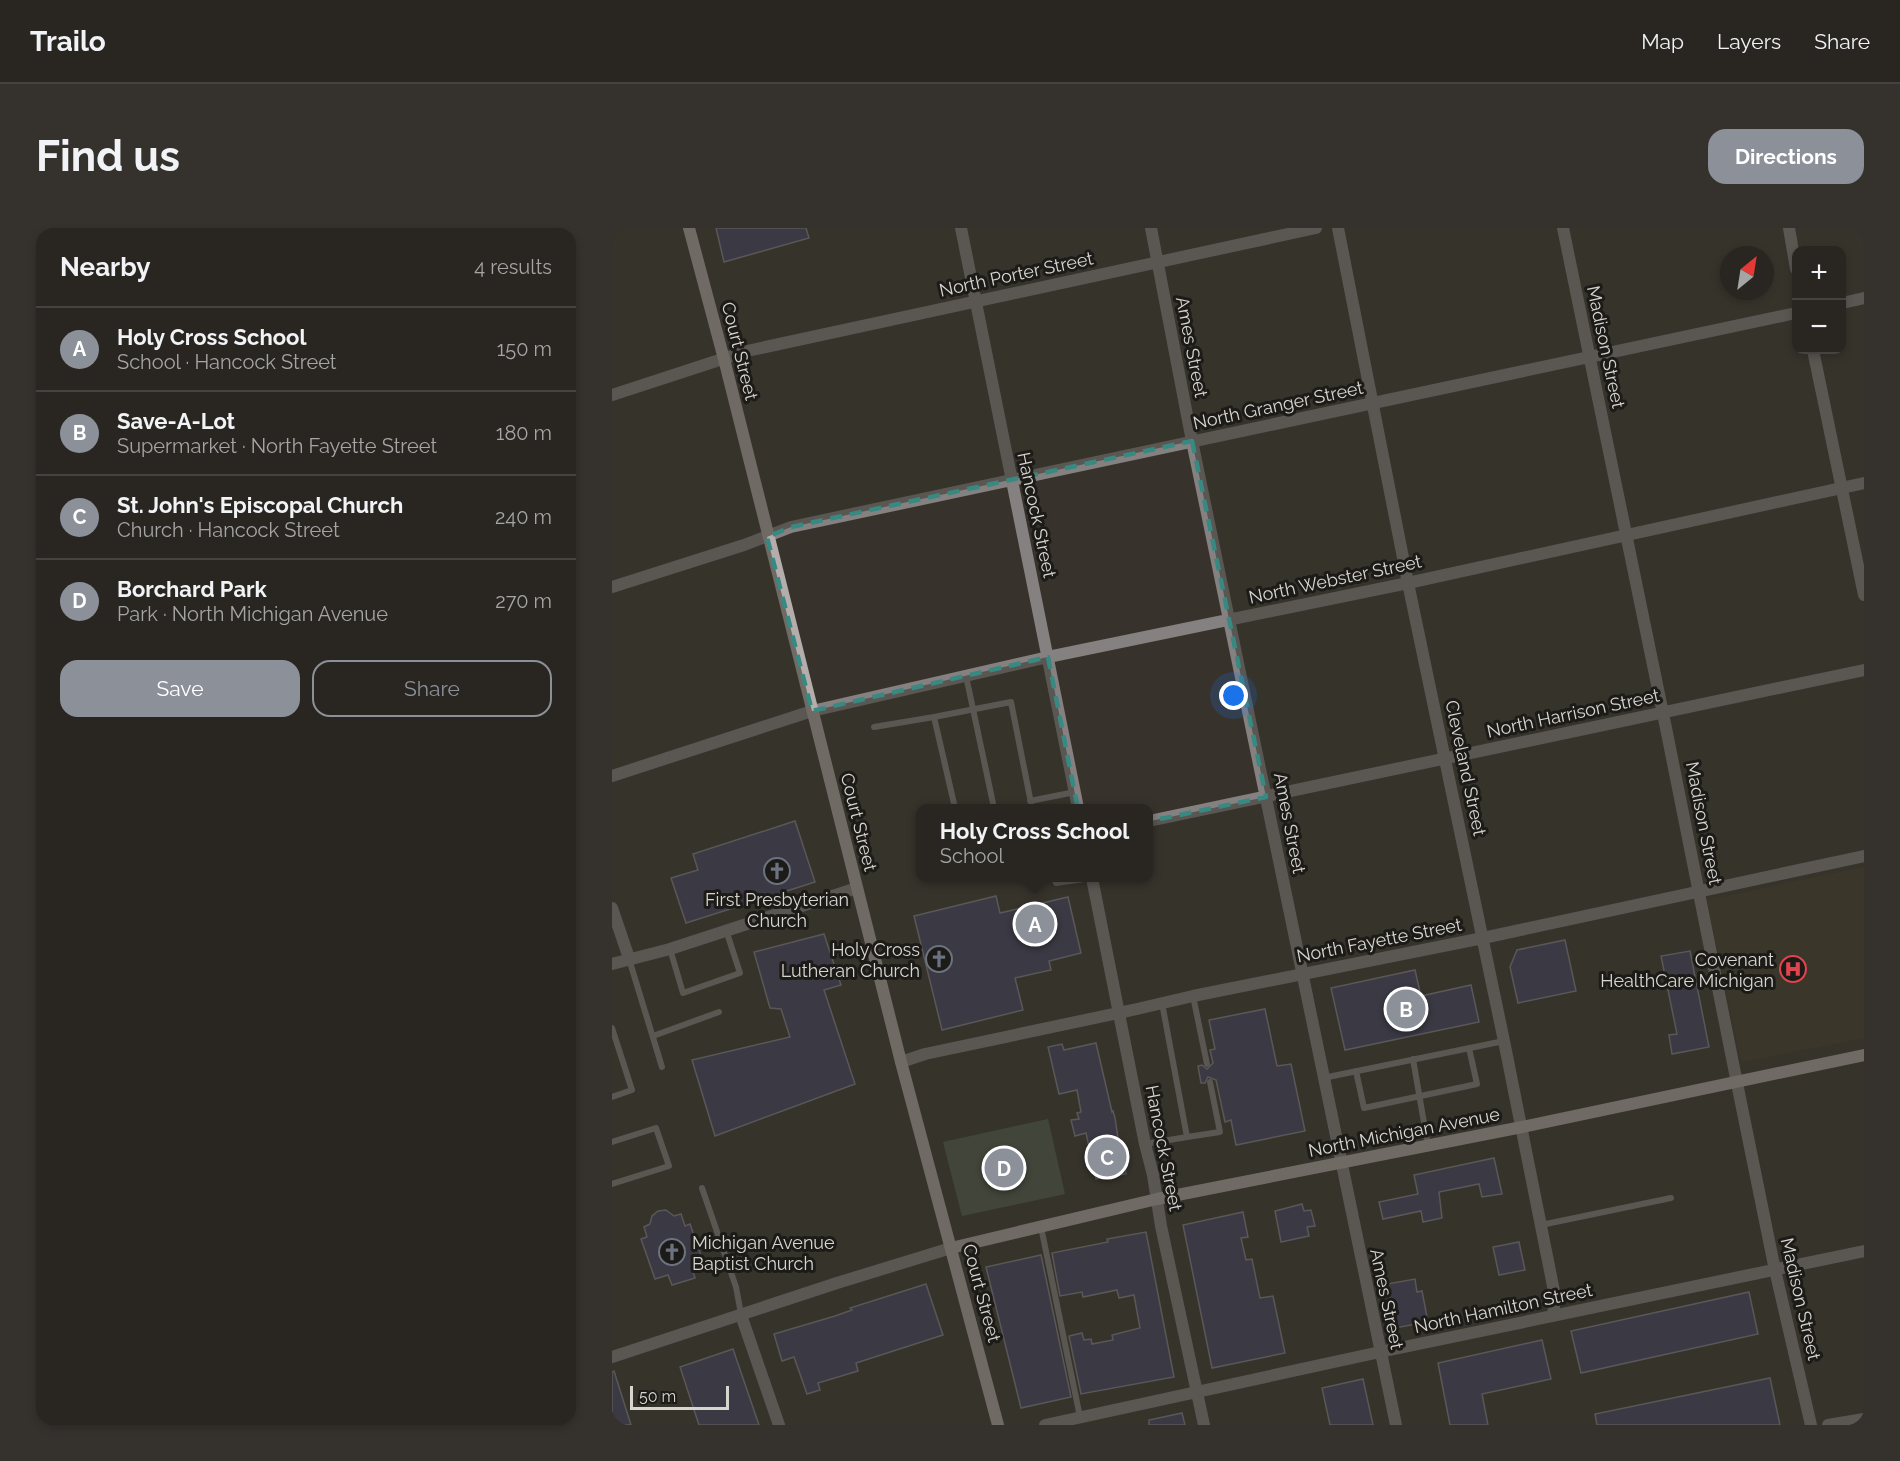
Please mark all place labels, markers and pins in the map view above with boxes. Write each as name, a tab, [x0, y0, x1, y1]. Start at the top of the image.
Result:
church icon: First Presbyterian Church	[762, 856, 792, 886]
place label: First Presbyterian Church	[705, 889, 849, 931]
pin: A	[1016, 902, 1054, 946]
place label: Holy Cross Lutheran Church	[781, 939, 920, 981]
church icon: Holy Cross Lutheran Church	[924, 944, 954, 974]
place label: Covenant HealthCare Michigan	[1600, 949, 1774, 991]
hospital icon: Covenant HealthCare Michigan	[1778, 954, 1808, 984]
pin: B	[1386, 986, 1426, 1032]
pin: C	[1088, 1134, 1126, 1180]
pin: D	[984, 1146, 1024, 1190]
place label: Michigan Avenue Baptist Church	[692, 1232, 835, 1274]
church icon: Michigan Avenue Baptist Church	[657, 1237, 687, 1267]

